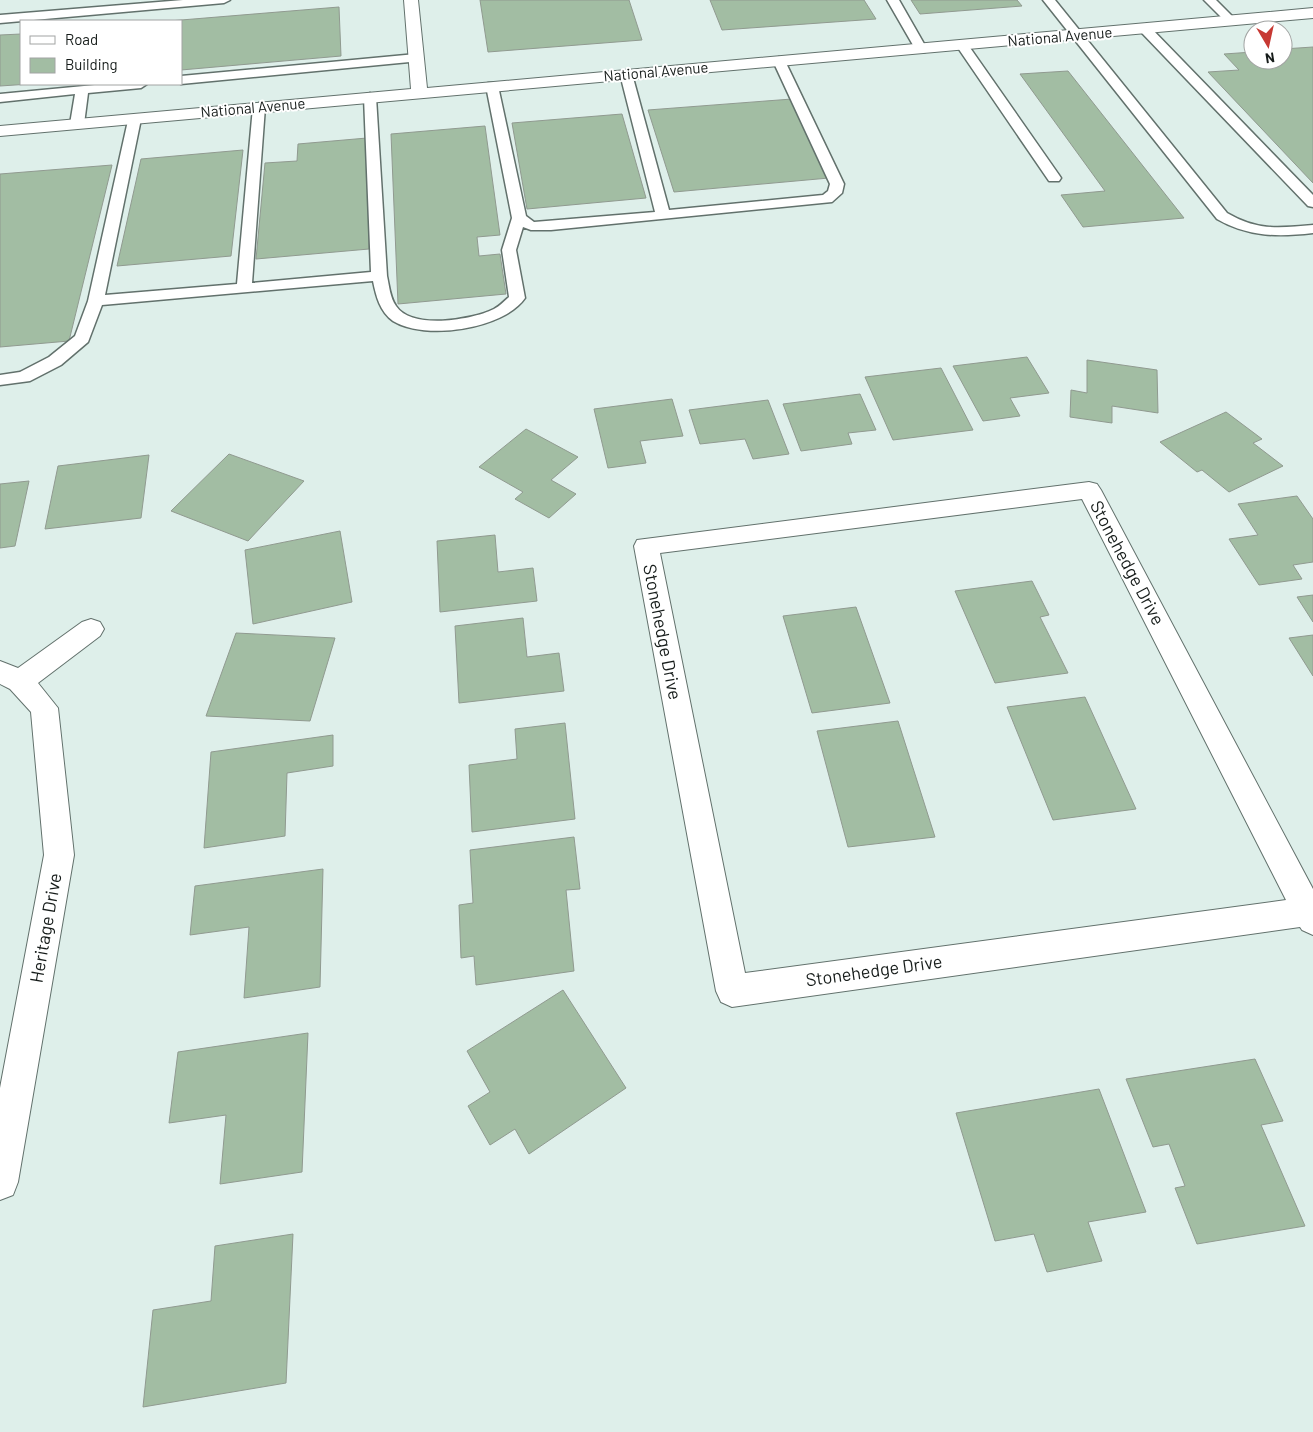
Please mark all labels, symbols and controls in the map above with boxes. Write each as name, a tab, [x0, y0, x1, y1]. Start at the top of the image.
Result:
legend	[20, 20, 182, 85]
north arrow	[1243, 20, 1293, 70]
street label: National Avenue	[1007, 22, 1113, 50]
text: Road	[65, 30, 98, 48]
text: N	[1264, 49, 1276, 67]
text: Building	[65, 55, 118, 73]
street label: National Avenue	[603, 57, 709, 85]
street label: National Avenue	[200, 93, 306, 121]
street label: Stonehedge Drive	[1086, 497, 1170, 628]
street label: Stonehedge Drive	[639, 562, 687, 701]
street label: Heritage Drive	[25, 871, 66, 984]
street label: Stonehedge Drive	[804, 950, 944, 990]

